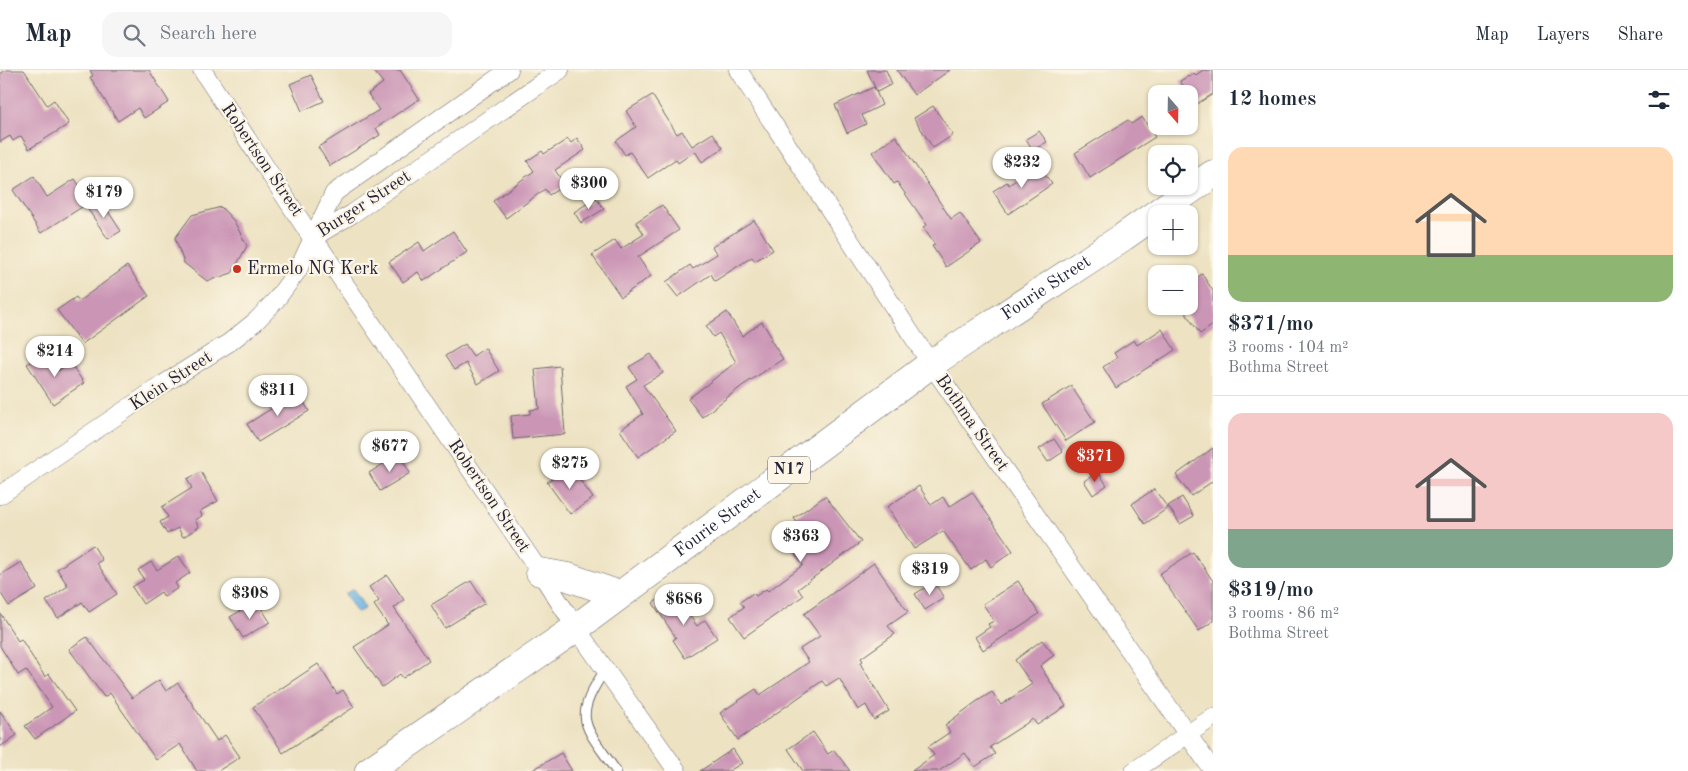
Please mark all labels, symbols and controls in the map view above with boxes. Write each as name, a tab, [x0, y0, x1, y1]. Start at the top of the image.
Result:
search box	[102, 12, 452, 57]
icon: search	[120, 21, 148, 49]
text: Map	[25, 23, 72, 47]
text: Search here	[160, 25, 257, 44]
text: Map	[1475, 26, 1509, 44]
text: Layers	[1537, 26, 1589, 44]
text: Share	[1617, 26, 1663, 44]
north arrow	[1148, 85, 1198, 135]
map controls	[1148, 85, 1198, 315]
icon: filters	[1645, 86, 1673, 114]
text: 12 homes	[1228, 89, 1316, 110]
street label: Robertson Street	[218, 100, 306, 220]
button: locate	[1148, 145, 1198, 195]
pin: $232	[992, 146, 1052, 189]
text: $232	[1003, 155, 1041, 171]
street label: Burger Street	[314, 167, 414, 241]
pin: $300	[559, 168, 619, 210]
pin: $179	[74, 176, 134, 219]
text: $300	[570, 176, 608, 192]
icon: home	[1406, 180, 1496, 270]
text: $179	[85, 185, 123, 201]
button: +	[1148, 205, 1198, 255]
street label: Fourie Street	[998, 252, 1094, 324]
place label: Ermelo NG Kerk	[247, 260, 379, 278]
marker: Ermelo NG Kerk	[231, 263, 243, 275]
button: −	[1148, 265, 1198, 315]
text: $371/mo	[1228, 314, 1314, 335]
pin: $214	[25, 336, 85, 378]
text: 3 rooms · 104 m²	[1228, 340, 1348, 356]
text: $214	[36, 344, 74, 360]
street label: Klein Street	[127, 348, 215, 414]
text: Bothma Street	[1228, 360, 1329, 376]
street label: Bothma Street	[932, 371, 1012, 475]
pin: $311	[248, 374, 308, 417]
text: $311	[259, 383, 297, 399]
pin: $677	[360, 430, 420, 473]
street label: Robertson Street	[445, 436, 533, 556]
text: $677	[371, 439, 409, 455]
pin: $371	[1065, 440, 1125, 483]
icon: home	[1406, 445, 1496, 535]
pin: $275	[540, 448, 600, 490]
text: $371	[1076, 449, 1114, 465]
text: $275	[551, 456, 589, 472]
road number: N17	[768, 456, 810, 484]
street label: Fourie Street	[671, 485, 764, 561]
pin: $363	[771, 520, 831, 563]
text: $363	[782, 529, 820, 545]
pin: $319	[900, 554, 960, 596]
text: $319	[911, 562, 949, 578]
pin: $308	[220, 578, 280, 620]
text: $319/mo	[1228, 580, 1314, 601]
pin: $686	[654, 584, 714, 626]
text: $308	[231, 586, 269, 602]
text: $686	[665, 592, 703, 608]
text: 3 rooms · 86 m²	[1228, 606, 1339, 622]
text: Bothma Street	[1228, 626, 1329, 642]

